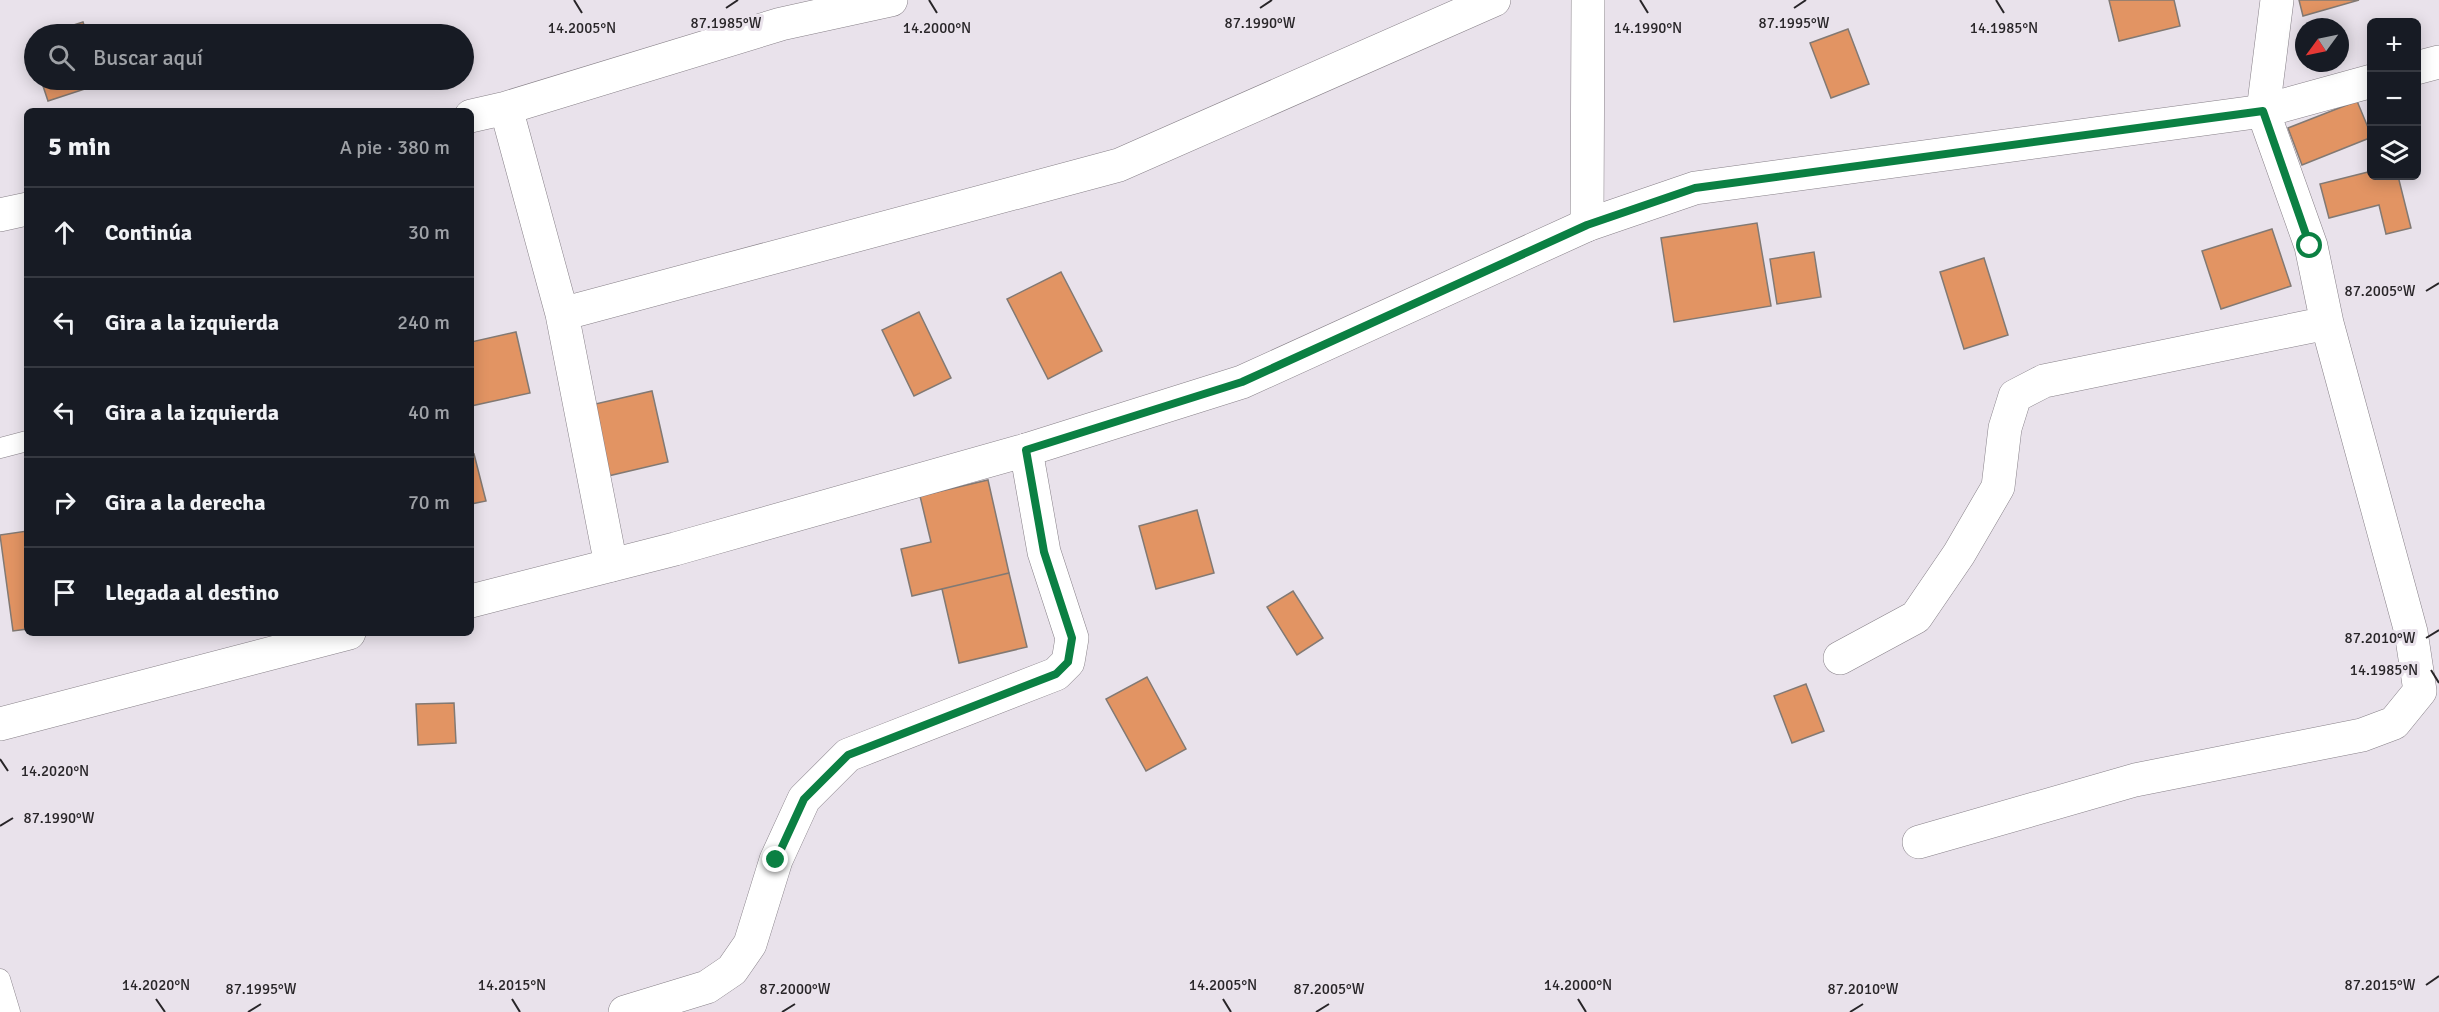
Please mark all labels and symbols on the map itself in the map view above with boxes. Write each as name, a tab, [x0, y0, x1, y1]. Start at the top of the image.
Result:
text: 87.1985°W	[691, 14, 762, 32]
text: 87.1990°W	[1225, 14, 1296, 32]
text: 87.1995°W	[1759, 14, 1830, 32]
north arrow	[2295, 18, 2349, 72]
text: 14.2005°N	[548, 19, 616, 37]
text: 14.2000°N	[903, 19, 971, 37]
text: 14.1990°N	[1614, 19, 1682, 37]
text: 14.1985°N	[1970, 19, 2038, 37]
route start	[2296, 232, 2322, 258]
text: 87.2005°W	[2345, 282, 2416, 300]
text: 87.2010°W	[2345, 629, 2416, 647]
text: 14.1985°N	[2350, 661, 2418, 679]
text: 14.2020°N	[21, 762, 89, 780]
text: 87.1990°W	[24, 809, 95, 827]
route end	[762, 846, 788, 872]
text: 14.2020°N	[122, 976, 190, 994]
text: 14.2015°N	[478, 976, 546, 994]
text: 14.2005°N	[1189, 976, 1257, 994]
text: 14.2000°N	[1544, 976, 1612, 994]
text: 87.2015°W	[2345, 976, 2416, 994]
text: 87.1995°W	[226, 980, 297, 998]
text: 87.2000°W	[760, 980, 831, 998]
text: 87.2005°W	[1294, 980, 1365, 998]
text: 87.2010°W	[1828, 980, 1899, 998]

